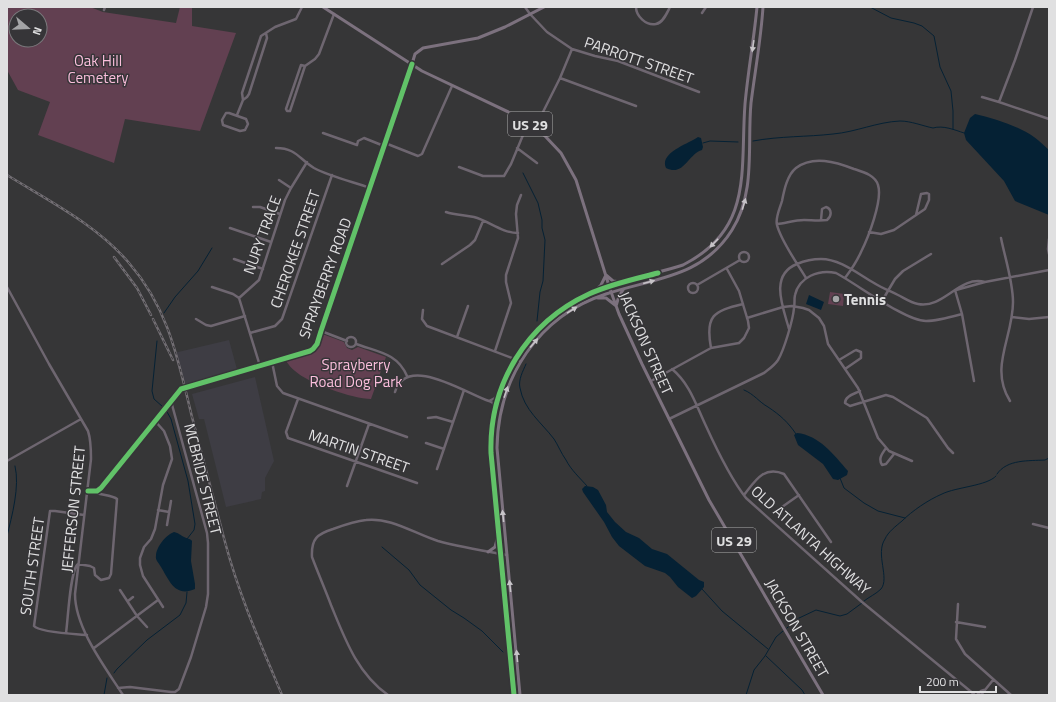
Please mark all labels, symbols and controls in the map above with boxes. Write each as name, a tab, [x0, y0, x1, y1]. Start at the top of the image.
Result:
north arrow	[8, 8, 48, 48]
text: N	[29, 25, 46, 37]
street label: PARROTT STREET	[581, 31, 697, 90]
one-way arrow	[750, 40, 756, 52]
park label: Oak Hill Cemetery	[68, 49, 128, 89]
road number: US 29	[508, 112, 552, 136]
street label: CHEROKEE STREET	[264, 187, 326, 311]
street label: NURY TRACE	[237, 192, 287, 278]
one-way arrow	[741, 198, 747, 210]
street label: SPRAYBERRY ROAD	[292, 214, 358, 342]
one-way arrow	[709, 238, 719, 248]
one-way arrow	[643, 279, 655, 285]
street label: JACKSON STREET	[613, 288, 679, 398]
place label: Tennis	[844, 288, 886, 311]
marker: Tennis	[831, 294, 841, 304]
one-way arrow	[566, 307, 578, 314]
one-way arrow	[530, 338, 539, 349]
park label: Sprayberry Road Dog Park	[309, 353, 403, 393]
one-way arrow	[503, 386, 509, 398]
street label: MCBRIDE STREET	[178, 421, 228, 537]
street label: MARTIN STREET	[305, 423, 413, 479]
street label: JEFFERSON STREET	[55, 444, 91, 573]
street label: OLD ATLANTA HIGHWAY	[746, 480, 876, 600]
one-way arrow	[500, 510, 506, 523]
street label: SOUTH STREET	[14, 515, 50, 616]
road number: US 29	[712, 528, 756, 552]
street label: JACKSON STREET	[759, 574, 835, 682]
one-way arrow	[507, 580, 513, 592]
one-way arrow	[513, 650, 520, 662]
scale bar	[920, 668, 996, 694]
text: 200 m	[926, 672, 959, 691]

